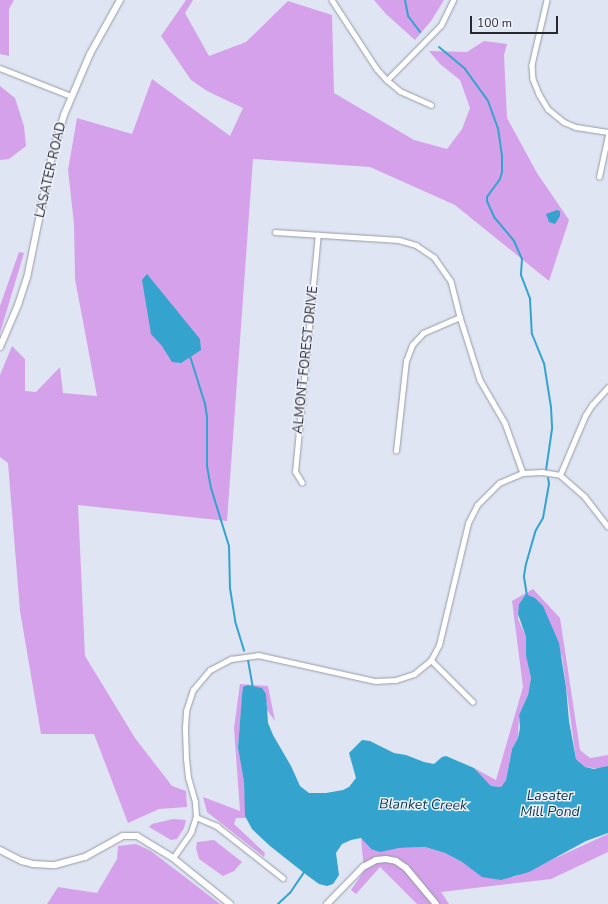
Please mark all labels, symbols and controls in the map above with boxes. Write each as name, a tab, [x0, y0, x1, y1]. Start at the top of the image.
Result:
scale bar	[472, 8, 560, 34]
text: 100 m	[477, 15, 512, 31]
street label: LASATER ROAD	[32, 121, 70, 219]
street label: ALMONT FOREST DRIVE	[290, 285, 322, 435]
water label: Lasater Mill Pond	[520, 788, 580, 820]
water label: Blanket Creek	[379, 796, 467, 814]

